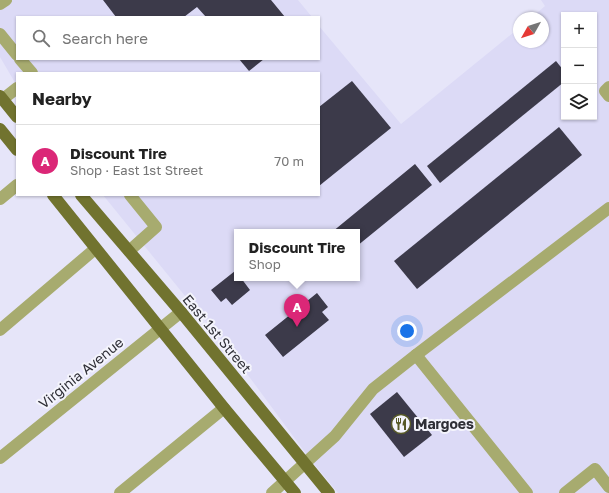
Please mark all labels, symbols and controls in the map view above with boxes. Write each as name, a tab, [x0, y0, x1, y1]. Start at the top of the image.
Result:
north arrow	[513, 12, 549, 48]
map controls	[561, 12, 597, 120]
button: +	[561, 12, 597, 48]
search box	[16, 16, 320, 60]
icon: search	[30, 27, 52, 49]
text: Search here	[62, 29, 148, 47]
button: −	[561, 48, 597, 84]
button: layers	[561, 84, 597, 120]
text: Nearby	[32, 88, 92, 109]
text: Discount Tire	[70, 144, 167, 162]
text: A	[40, 153, 50, 169]
text: 70 m	[274, 153, 304, 169]
text: Shop · East 1st Street	[70, 162, 203, 178]
popup	[234, 229, 360, 281]
text: Discount Tire	[249, 238, 345, 256]
text: Shop	[249, 256, 281, 272]
street label: East 1st Street	[180, 291, 255, 377]
pin: A	[284, 294, 310, 327]
your location	[397, 321, 417, 341]
street label: Virginia Avenue	[35, 333, 126, 412]
restaurant icon: Margoes	[390, 413, 412, 435]
place label: Margoes	[415, 415, 474, 432]

